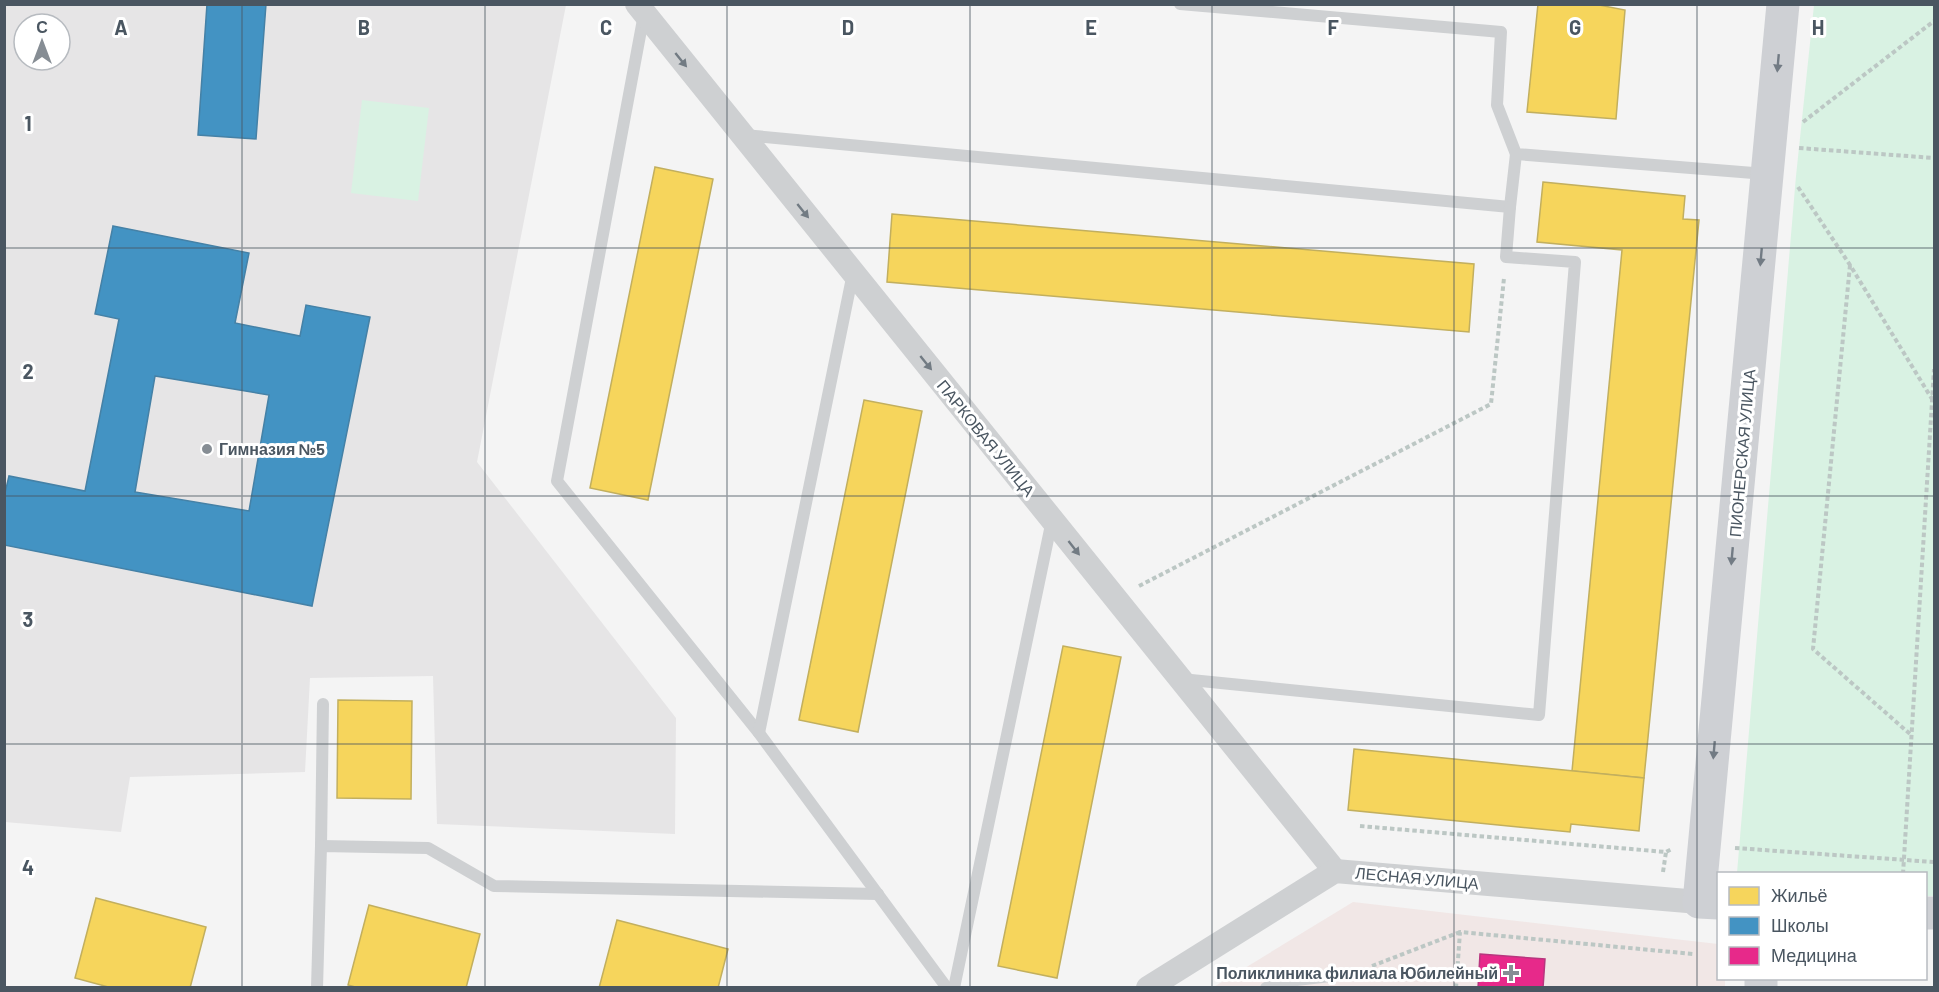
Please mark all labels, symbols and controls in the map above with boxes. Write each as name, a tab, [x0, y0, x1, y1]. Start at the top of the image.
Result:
north arrow	[12, 12, 72, 72]
text: A	[114, 15, 128, 39]
text: B	[358, 15, 370, 39]
text: C	[600, 15, 612, 39]
text: D	[842, 15, 854, 39]
text: E	[1085, 15, 1097, 39]
text: F	[1327, 15, 1339, 39]
text: G	[1569, 15, 1581, 39]
text: H	[1812, 15, 1824, 39]
text: С	[36, 17, 48, 36]
one-way arrow	[674, 52, 687, 67]
one-way arrow	[1773, 53, 1783, 72]
text: 1	[24, 111, 32, 135]
one-way arrow	[797, 203, 810, 219]
one-way arrow	[1756, 248, 1766, 267]
one-way arrow	[919, 355, 932, 371]
text: 2	[22, 359, 34, 383]
street label: ПИОНЕРСКАЯ УЛИЦА	[1725, 368, 1758, 538]
street label: ПАРКОВАЯ УЛИЦА	[934, 376, 1039, 500]
place label: Гимназия №5	[219, 439, 325, 458]
marker: Гимназия №5	[200, 442, 214, 456]
one-way arrow	[1068, 540, 1081, 556]
one-way arrow	[1727, 546, 1737, 565]
text: 3	[23, 607, 33, 631]
one-way arrow	[1709, 740, 1719, 759]
text: 4	[22, 855, 34, 879]
street label: ЛЕСНАЯ УЛИЦА	[1355, 863, 1480, 892]
legend	[1717, 872, 1927, 980]
text: Жильё	[1771, 884, 1828, 906]
text: Школы	[1771, 914, 1829, 936]
text: Медицина	[1771, 944, 1858, 966]
place label: Поликлиника филиала Юбилейный	[1216, 963, 1498, 982]
marker: Поликлиника филиала Юбилейный	[1502, 964, 1520, 982]

